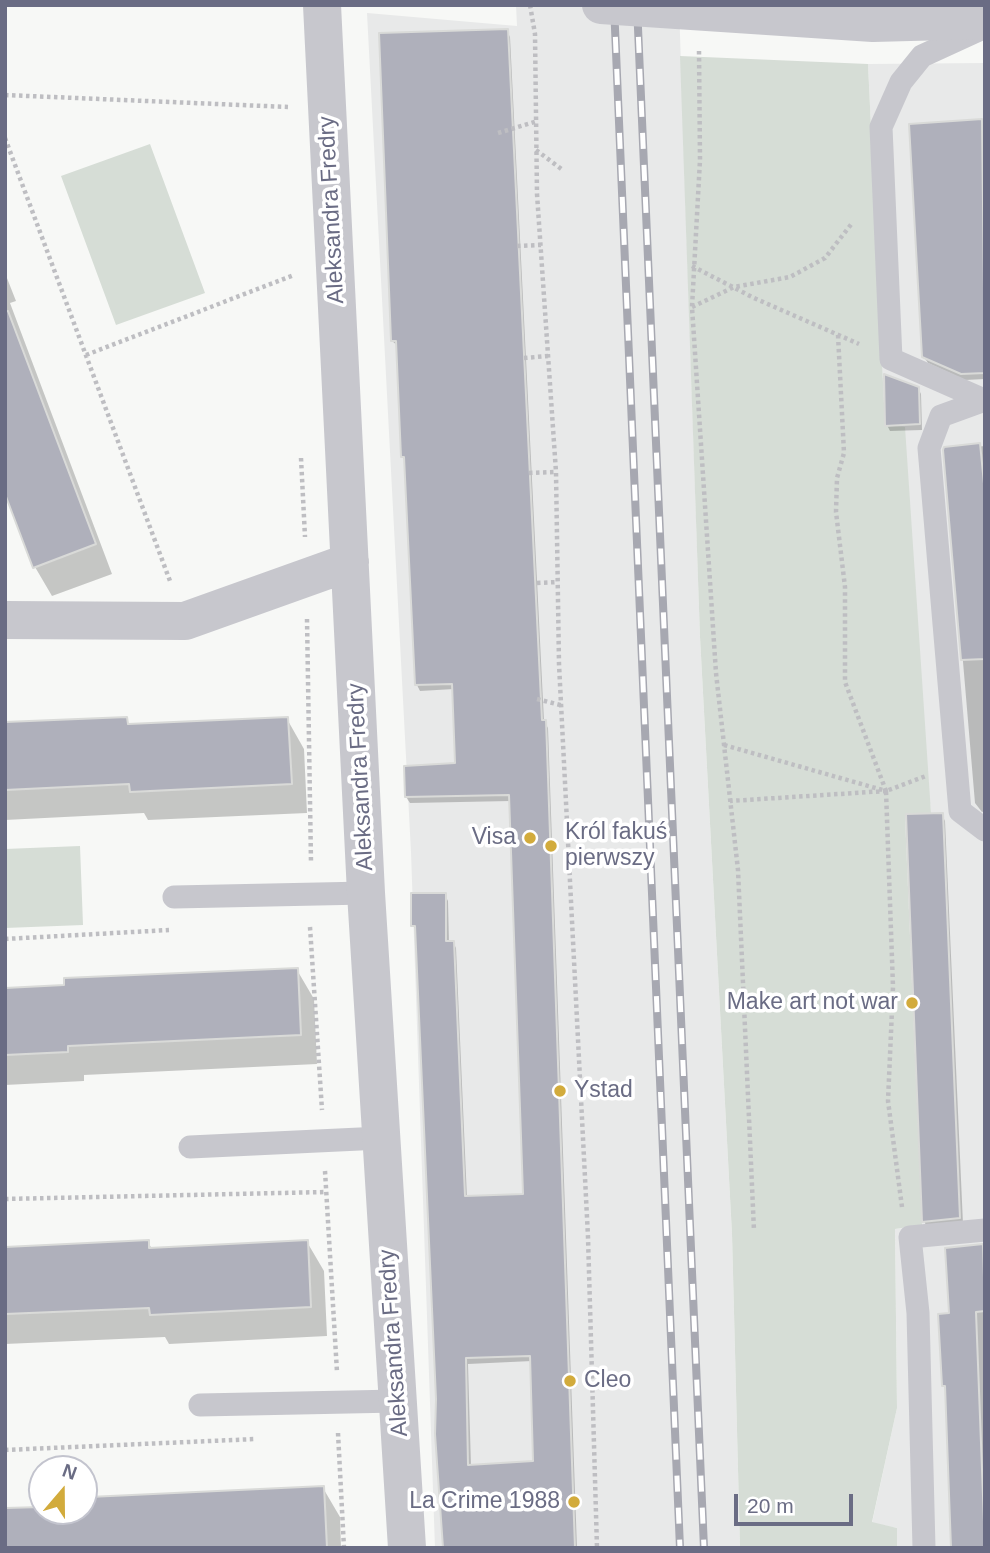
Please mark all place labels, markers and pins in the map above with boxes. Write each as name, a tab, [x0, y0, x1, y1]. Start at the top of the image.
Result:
place label: Król fakuś pierwszy	[565, 819, 667, 873]
place label: Visa	[472, 824, 516, 852]
marker: Visa	[522, 830, 538, 846]
marker: Król fakuś pierwszy	[543, 838, 559, 854]
place label: Make art not war	[727, 989, 898, 1017]
marker: Make art not war	[904, 995, 920, 1011]
place label: Ystad	[574, 1077, 633, 1105]
marker: Ystad	[552, 1083, 568, 1099]
place label: Cleo	[584, 1367, 631, 1395]
marker: Cleo	[562, 1373, 578, 1389]
place label: La Crime 1988	[409, 1488, 560, 1516]
marker: La Crime 1988	[566, 1494, 582, 1510]

